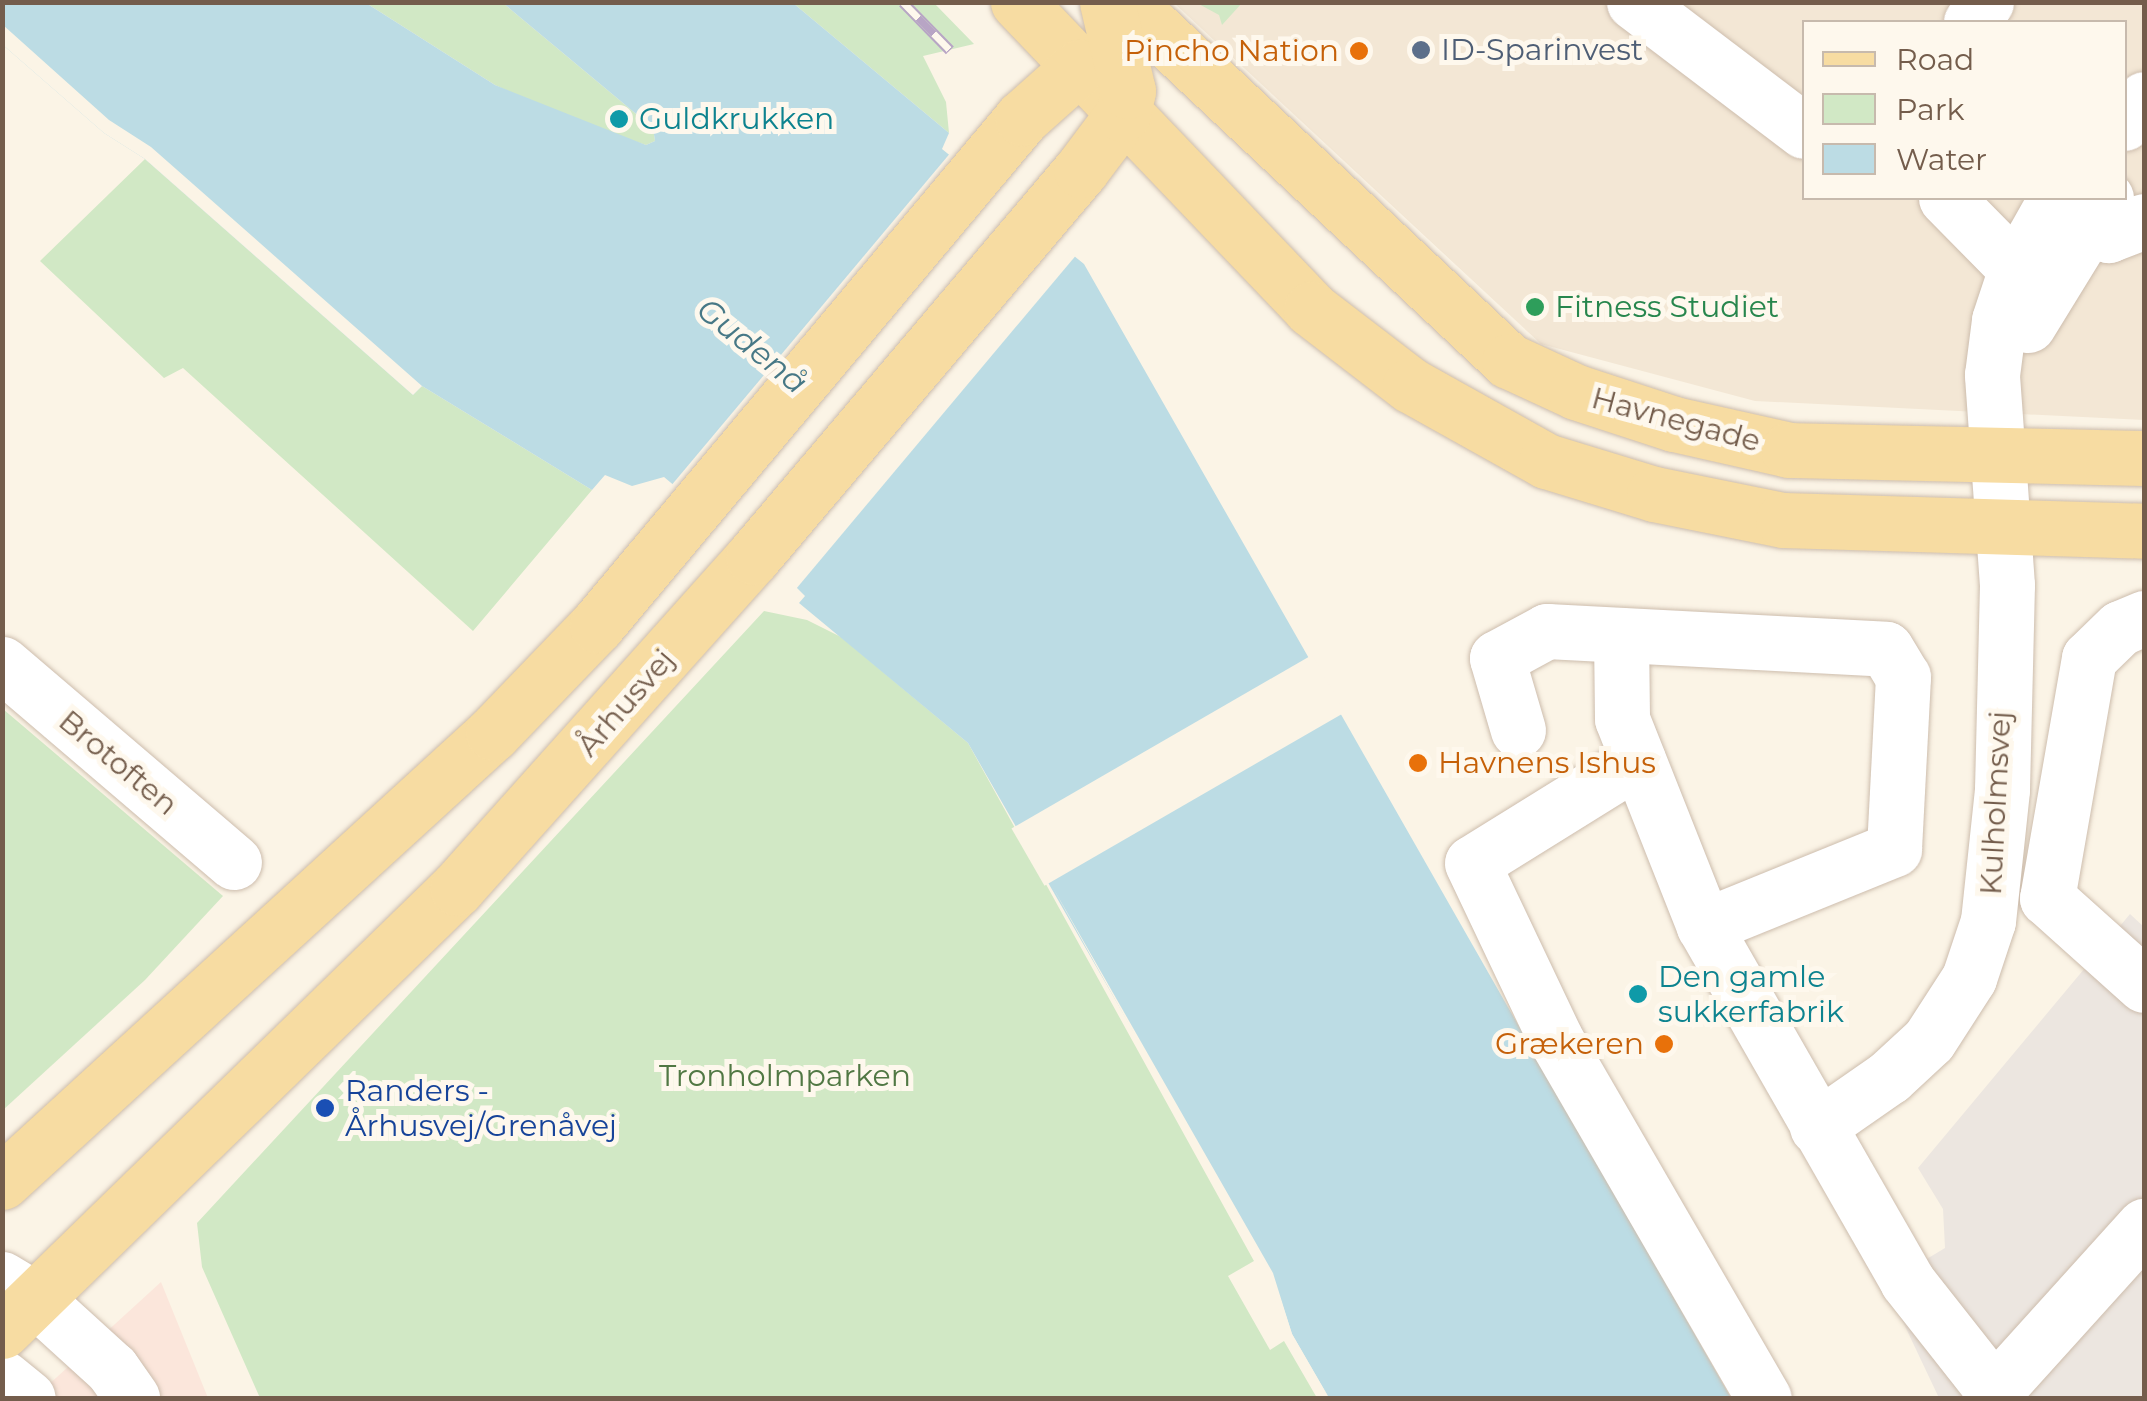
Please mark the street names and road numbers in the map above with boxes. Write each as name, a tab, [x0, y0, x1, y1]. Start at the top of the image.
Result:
street label: Havnegade	[1588, 380, 1764, 460]
street label: Århusvej	[570, 642, 682, 764]
street label: Brotoften	[51, 703, 185, 823]
street label: Kulholmsvej	[1973, 710, 2019, 896]

